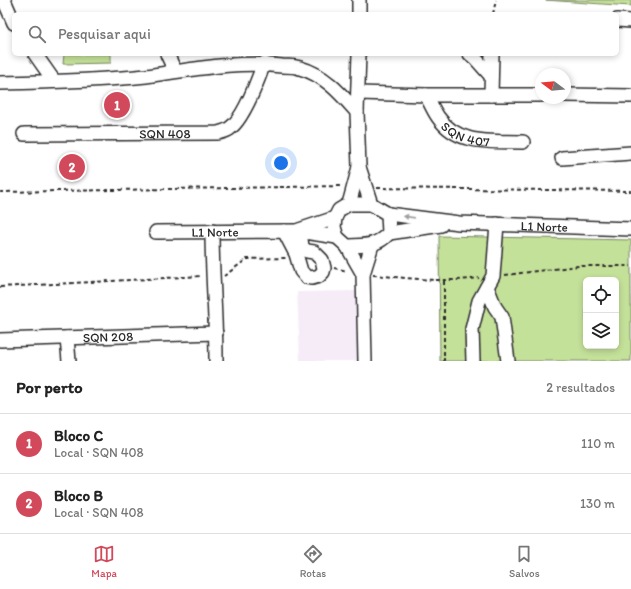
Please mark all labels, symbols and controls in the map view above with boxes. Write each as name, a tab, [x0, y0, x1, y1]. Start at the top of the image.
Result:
search box	[12, 12, 619, 56]
icon: search	[26, 23, 48, 45]
text: Pesquisar aqui	[58, 25, 151, 43]
north arrow	[535, 68, 571, 104]
pin: 1	[104, 90, 130, 120]
street label: SQN 407	[438, 119, 491, 149]
street label: SQN 408	[139, 126, 191, 141]
pin: 2	[59, 152, 85, 182]
your location	[271, 153, 291, 173]
one-way arrow	[403, 214, 415, 220]
street label: L1 Norte	[520, 218, 568, 235]
street label: L1 Norte	[191, 224, 239, 240]
map controls	[583, 277, 619, 349]
button: locate	[583, 277, 619, 313]
button: layers	[583, 313, 619, 349]
street label: SQN 208	[83, 329, 133, 345]
text: Por perto	[16, 377, 83, 397]
text: 2 resultados	[546, 380, 615, 395]
text: Bloco C	[54, 427, 103, 445]
text: 1	[26, 436, 32, 451]
text: 110 m	[581, 436, 615, 451]
text: Local · SQN 408	[54, 445, 144, 460]
text: Bloco B	[54, 487, 103, 505]
text: 2	[26, 496, 32, 511]
text: 130 m	[580, 496, 615, 511]
text: Local · SQN 408	[54, 505, 144, 520]
tab: Mapa	[91, 543, 117, 580]
tab: Rotas	[300, 543, 326, 580]
tab: Salvos	[509, 543, 540, 580]

